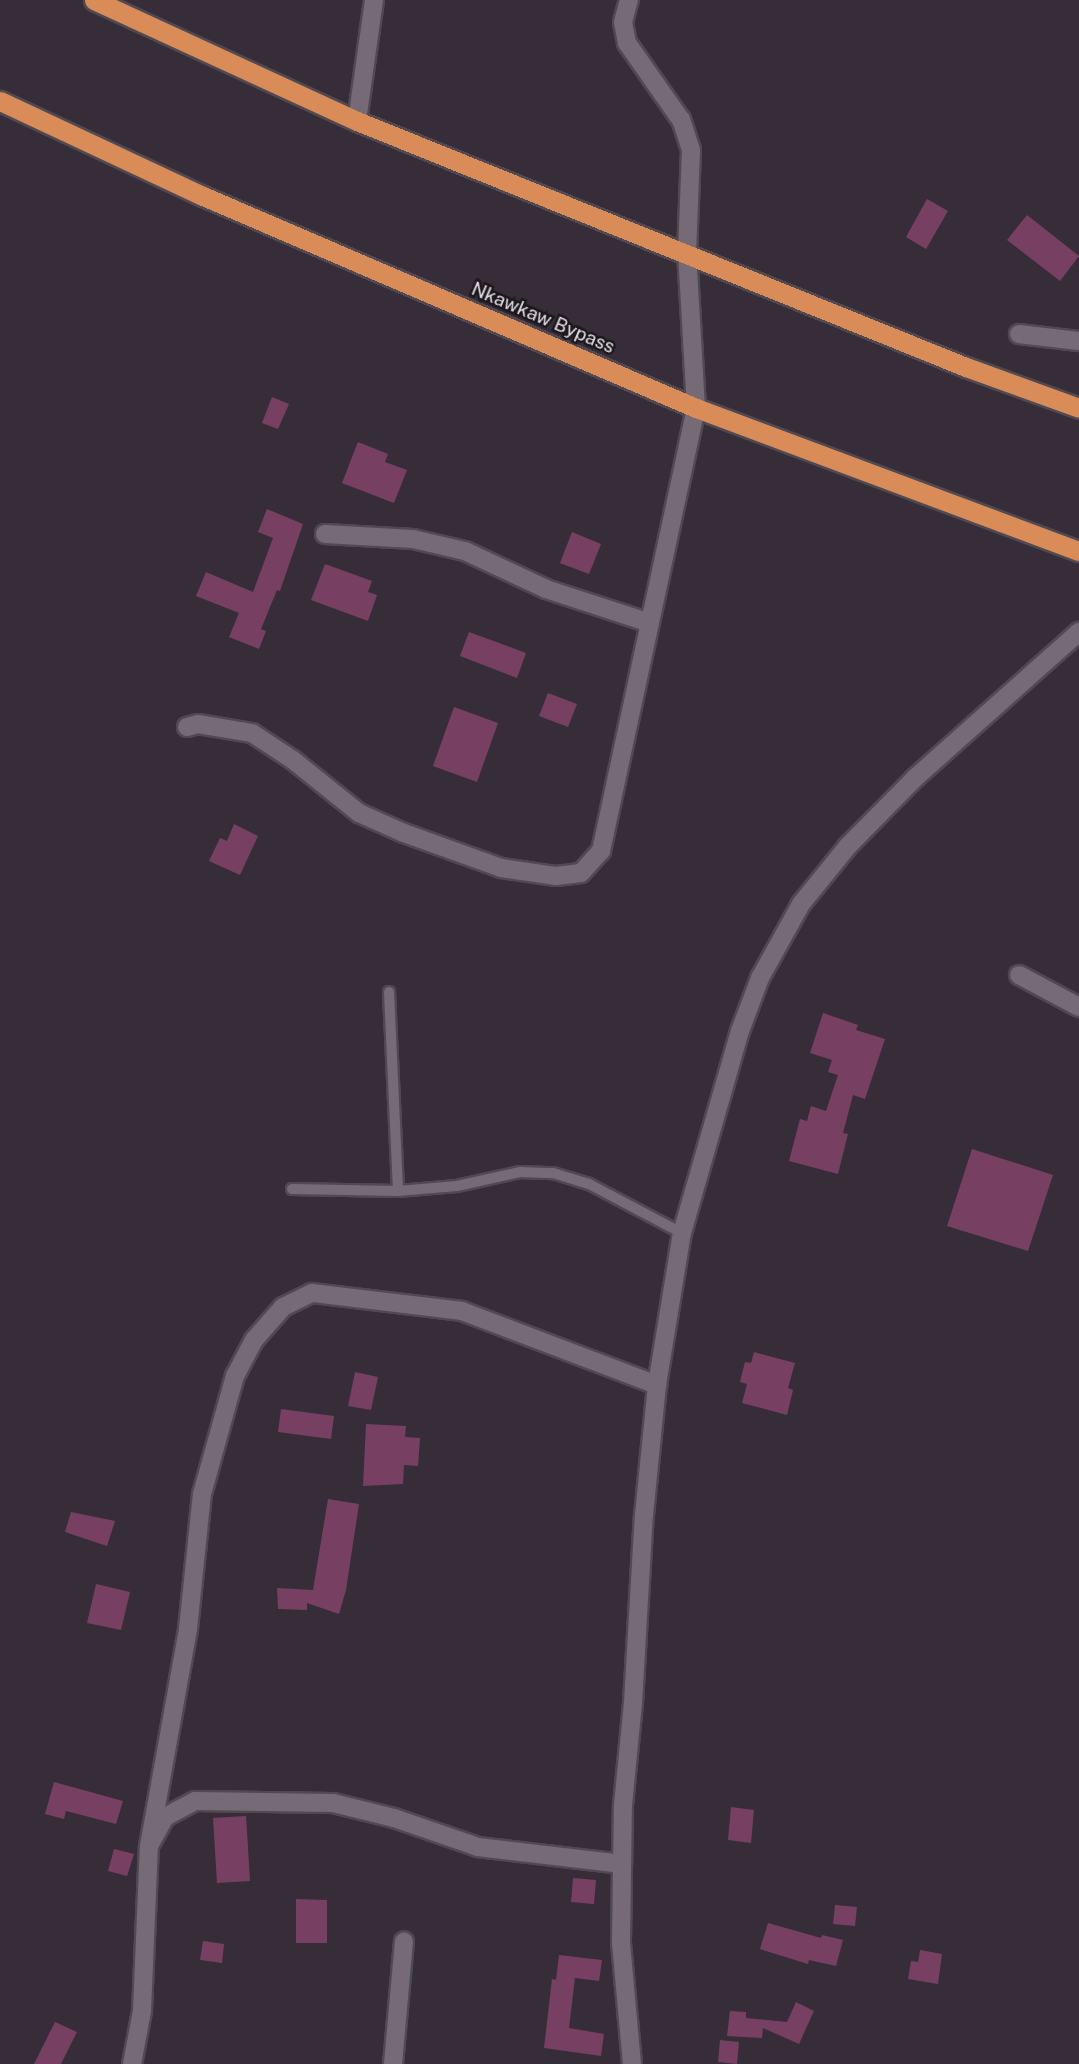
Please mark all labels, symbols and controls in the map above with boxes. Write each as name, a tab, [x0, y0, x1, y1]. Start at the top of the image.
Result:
street label: Nkawkaw Bypass	[468, 278, 618, 358]

